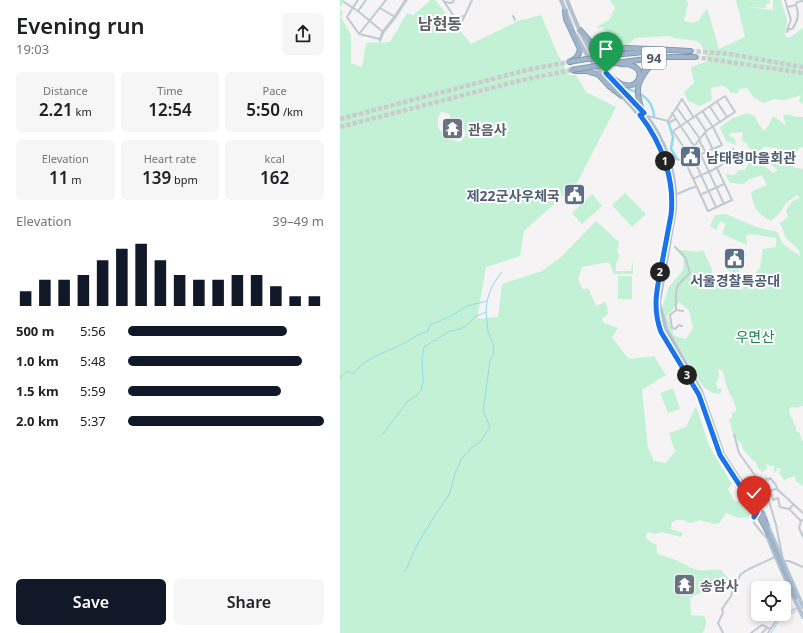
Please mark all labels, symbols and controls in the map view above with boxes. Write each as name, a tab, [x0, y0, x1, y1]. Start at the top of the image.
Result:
text: Evening run	[16, 10, 145, 40]
button: share	[282, 13, 324, 55]
district label: 남현동	[418, 13, 462, 35]
pin	[589, 32, 623, 73]
icon: arrive	[595, 38, 617, 60]
text: 19:03	[16, 40, 49, 58]
road number: 94	[642, 47, 666, 69]
text: Distance	[43, 83, 88, 98]
text: Time	[157, 83, 183, 98]
text: Pace	[263, 83, 287, 98]
text: 2.21	[39, 98, 73, 121]
text: 12:54	[148, 98, 192, 121]
text: 5:50	[246, 98, 280, 121]
text: km	[73, 104, 92, 119]
text: /km	[280, 104, 303, 119]
temple icon: 관음사	[439, 116, 465, 142]
place label: 관음사	[468, 120, 507, 139]
public building icon: 남태령마을회관	[678, 144, 704, 170]
place label: 남태령마을회관	[706, 148, 796, 167]
text: Elevation	[42, 151, 89, 166]
text: Heart rate	[144, 151, 196, 166]
text: kcal	[265, 151, 285, 166]
pin: 1	[655, 151, 675, 171]
text: 1	[662, 153, 668, 168]
text: 11	[49, 166, 68, 189]
text: 139	[142, 166, 171, 189]
text: 162	[260, 166, 289, 189]
text: m	[68, 172, 82, 187]
text: bpm	[171, 172, 198, 187]
public building icon: 제22군사우체국	[562, 182, 588, 208]
place label: 제22군사우체국	[467, 186, 560, 205]
text: Elevation	[16, 212, 72, 230]
text: 39–49 m	[272, 212, 324, 230]
public building icon: 서울경찰특공대	[722, 245, 748, 271]
pin: 2	[650, 262, 670, 282]
text: 2	[657, 264, 663, 279]
place label: 서울경찰특공대	[690, 271, 780, 290]
text: 500 m	[16, 322, 54, 340]
text: 5:56	[80, 322, 106, 340]
park label: 우면산	[736, 327, 774, 346]
text: 1.0 km	[16, 352, 59, 370]
text: 5:48	[80, 352, 106, 370]
pin: 3	[677, 365, 697, 385]
text: 3	[684, 367, 690, 382]
text: 1.5 km	[16, 382, 59, 400]
text: 5:59	[80, 382, 106, 400]
text: 2.0 km	[16, 412, 59, 430]
text: 5:37	[80, 412, 106, 430]
pin	[737, 476, 771, 517]
icon: check	[743, 482, 765, 504]
temple icon: 송암사	[672, 572, 698, 598]
place label: 송암사	[700, 576, 739, 595]
button: Save	[16, 579, 166, 625]
button: Share	[174, 579, 324, 625]
map controls	[751, 581, 791, 621]
button: locate	[751, 581, 791, 621]

